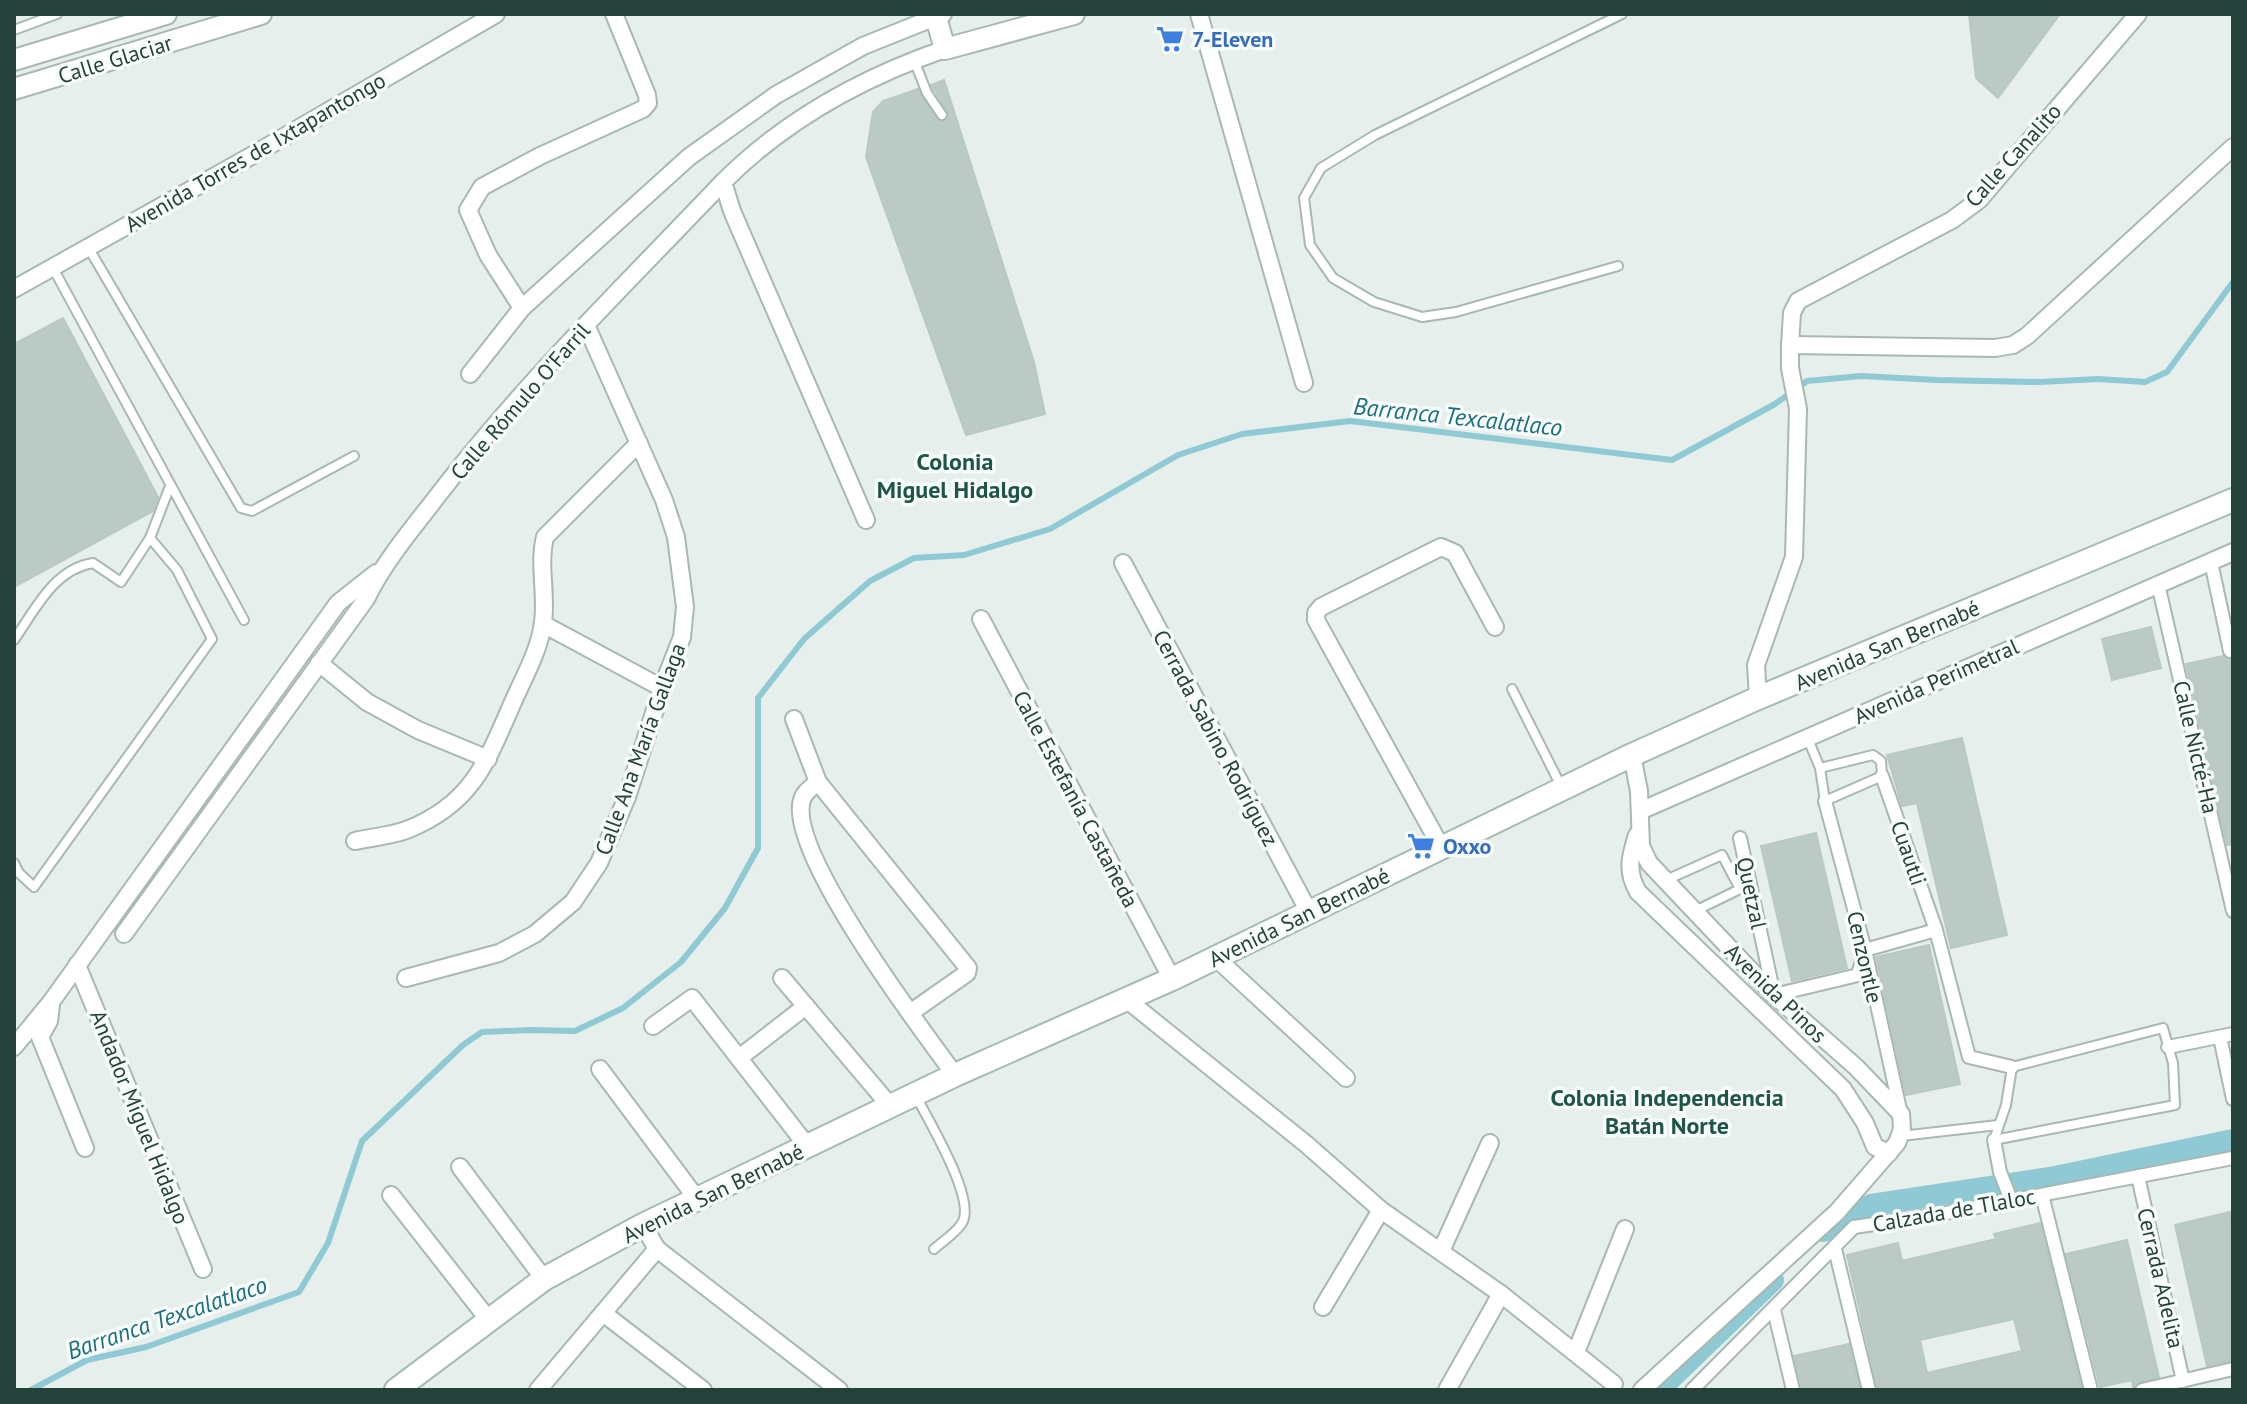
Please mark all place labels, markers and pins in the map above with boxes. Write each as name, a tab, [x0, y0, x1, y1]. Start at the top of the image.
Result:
supermarket icon: 7-Eleven	[1155, 24, 1185, 54]
place label: 7-Eleven	[1192, 25, 1273, 53]
supermarket icon: Oxxo	[1406, 831, 1436, 861]
place label: Oxxo	[1443, 832, 1491, 860]

